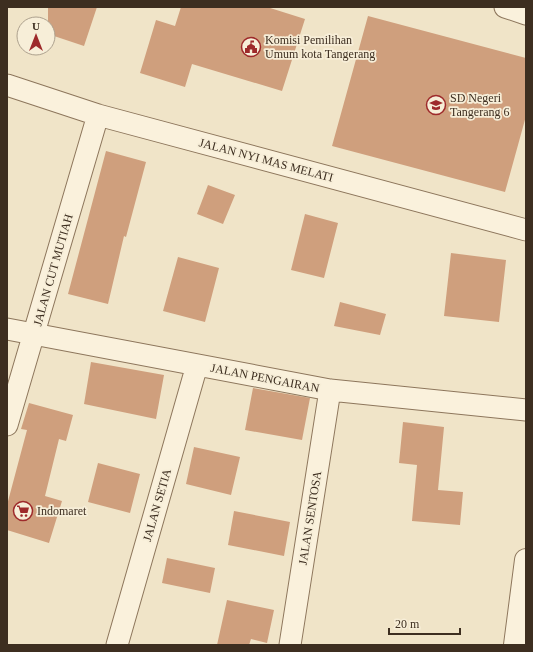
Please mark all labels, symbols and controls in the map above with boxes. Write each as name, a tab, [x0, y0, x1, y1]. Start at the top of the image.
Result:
north arrow	[16, 16, 56, 56]
text: U	[32, 20, 40, 32]
place label: Komisi Pemilihan Umum kota Tangerang	[265, 33, 375, 61]
public building icon: Komisi Pemilihan Umum kota Tangerang	[240, 36, 262, 58]
place label: SD Negeri Tangerang 6	[450, 91, 509, 119]
school or university icon: SD Negeri Tangerang 6	[425, 94, 447, 116]
street label: JALAN NYI MAS MELATI	[197, 135, 335, 185]
street label: JALAN CUT MUTIAH	[30, 212, 76, 328]
street label: JALAN PENGAIRAN	[210, 361, 321, 395]
street label: JALAN SETIA	[140, 467, 174, 543]
street label: JALAN SENTOSA	[296, 470, 324, 566]
supermarket icon: Indomaret	[12, 500, 34, 522]
place label: Indomaret	[37, 504, 87, 518]
scale bar	[389, 610, 460, 636]
text: 20 m	[395, 617, 420, 631]

